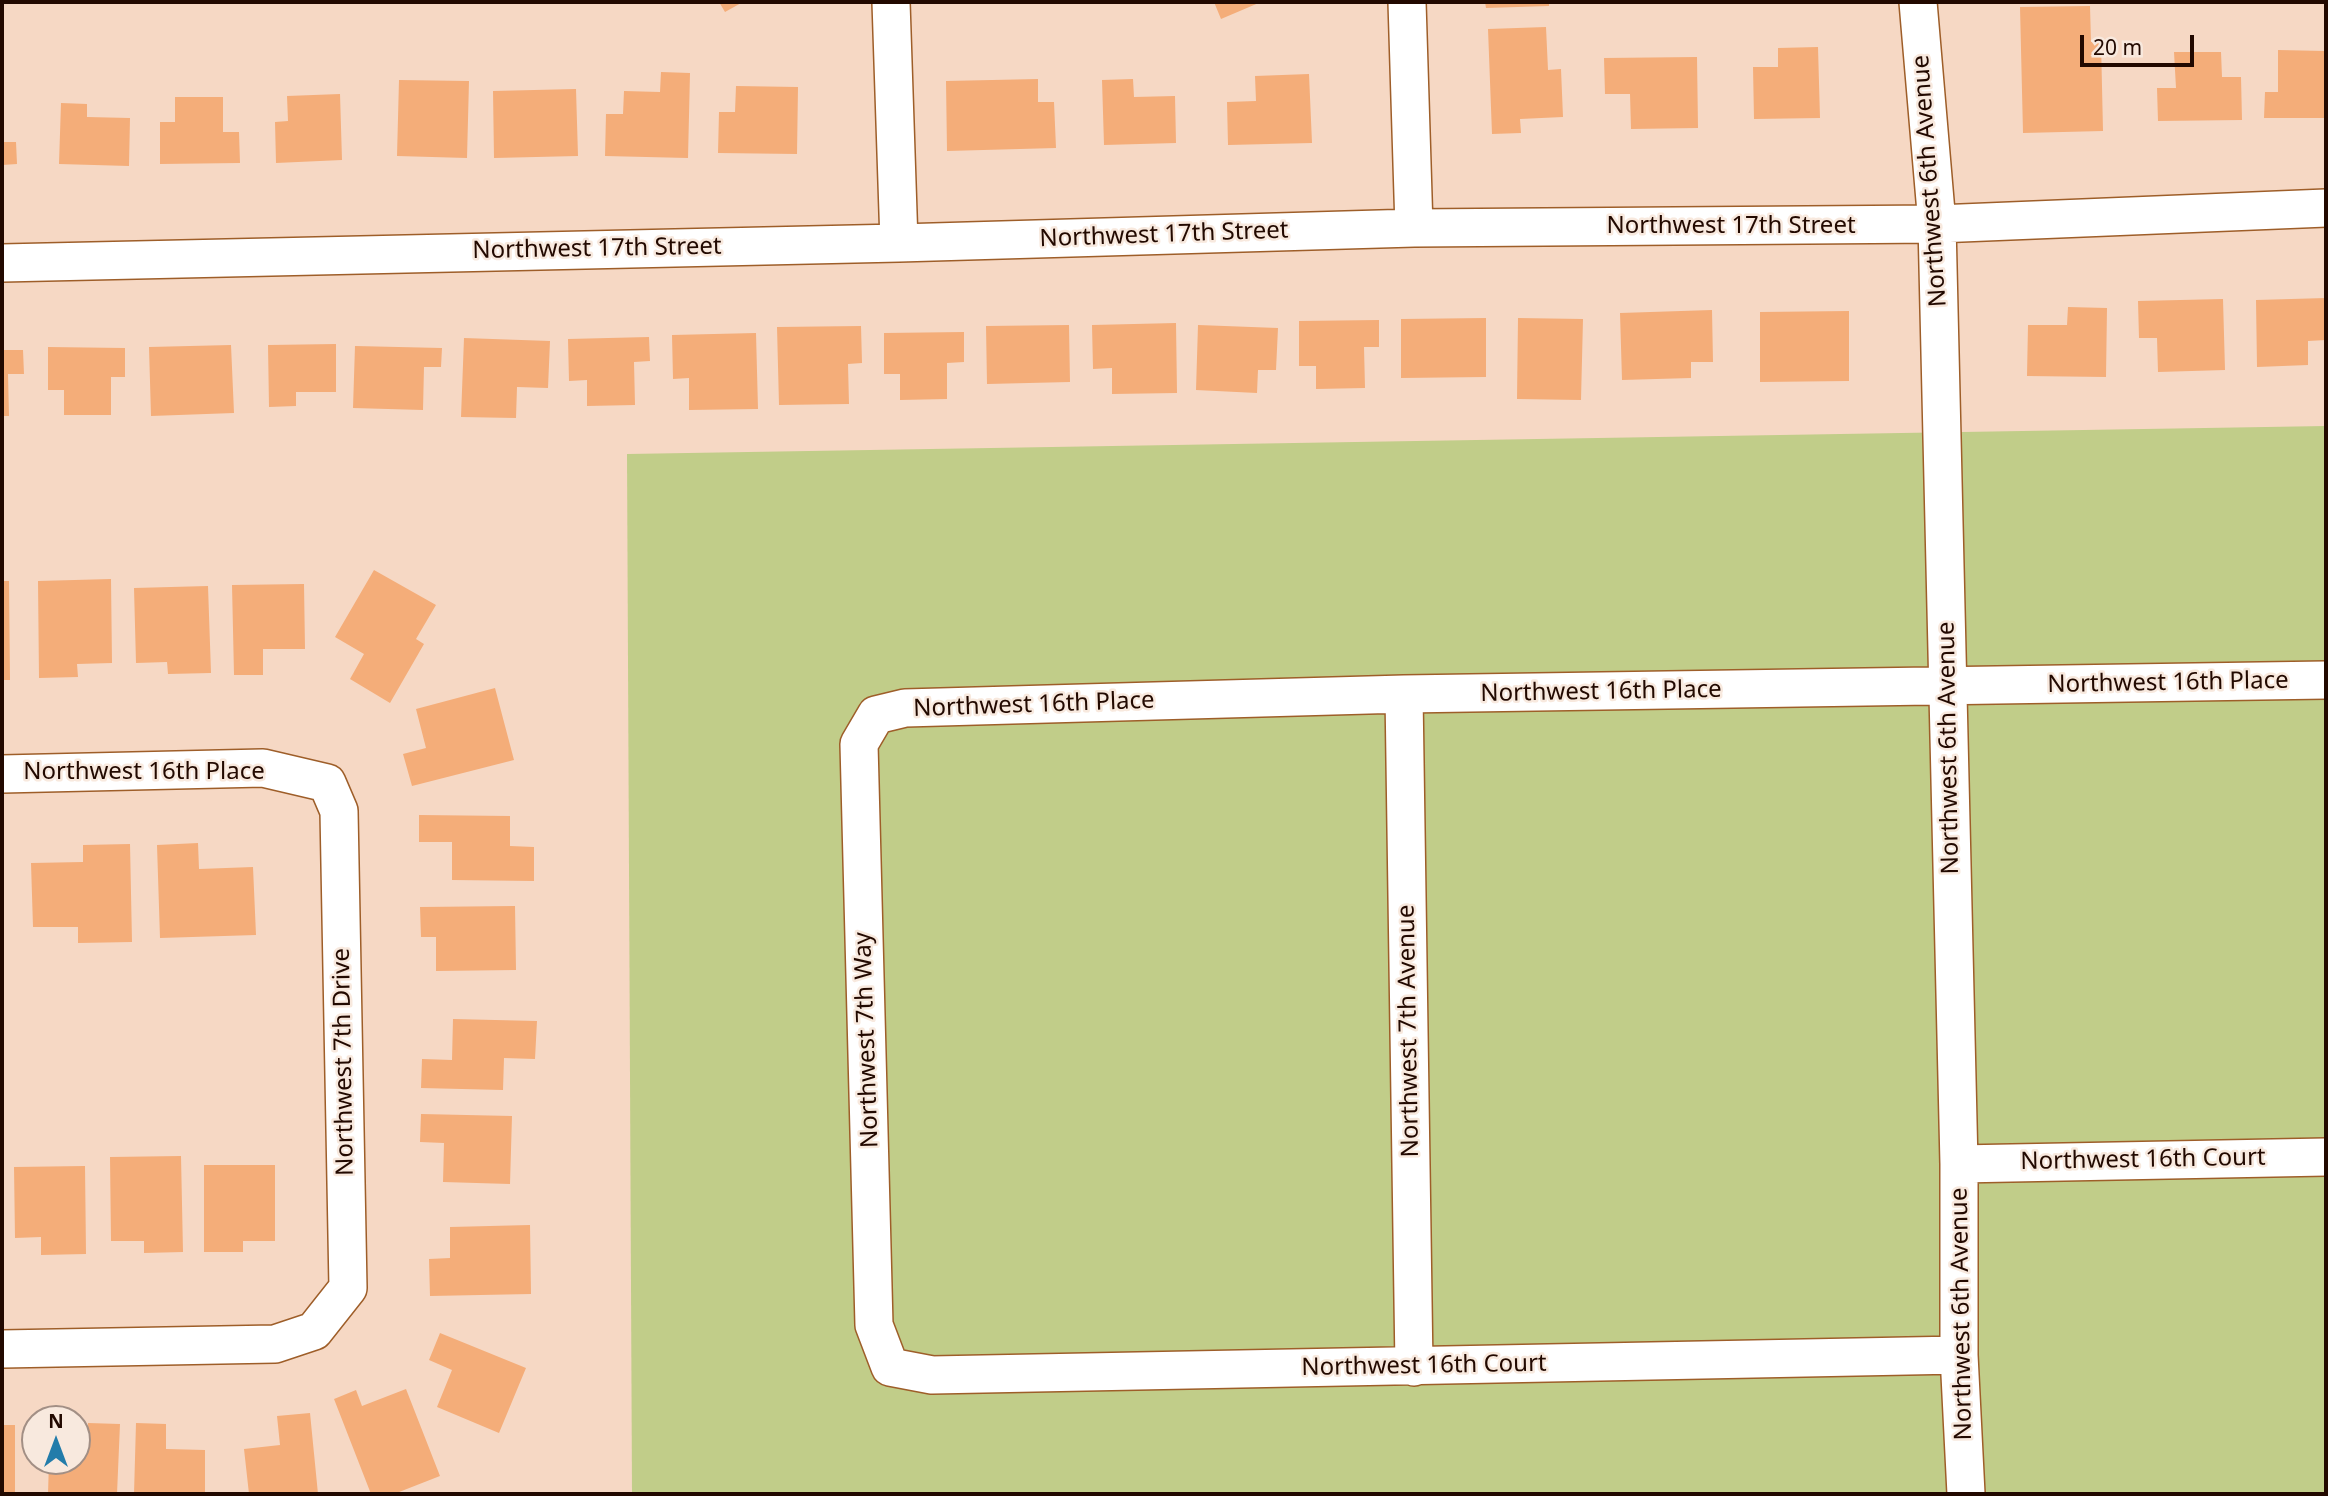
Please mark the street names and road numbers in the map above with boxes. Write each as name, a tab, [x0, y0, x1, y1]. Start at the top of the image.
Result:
street label: Northwest 6th Avenue	[1907, 54, 1953, 308]
street label: Northwest 17th Street	[1606, 212, 1856, 240]
street label: Northwest 17th Street	[1039, 216, 1289, 254]
street label: Northwest 17th Street	[472, 232, 722, 266]
street label: Northwest 6th Avenue	[1932, 621, 1966, 875]
street label: Northwest 16th Place	[2047, 666, 2289, 700]
street label: Northwest 16th Place	[1480, 675, 1722, 709]
street label: Northwest 16th Place	[913, 686, 1155, 724]
street label: Northwest 16th Place	[23, 758, 265, 786]
street label: Northwest 7th Avenue	[1392, 904, 1426, 1158]
street label: Northwest 7th Way	[849, 932, 885, 1148]
street label: Northwest 7th Drive	[328, 948, 360, 1176]
street label: Northwest 16th Court	[2020, 1143, 2266, 1177]
street label: Northwest 6th Avenue	[1945, 1187, 1979, 1441]
street label: Northwest 16th Court	[1301, 1349, 1547, 1383]

